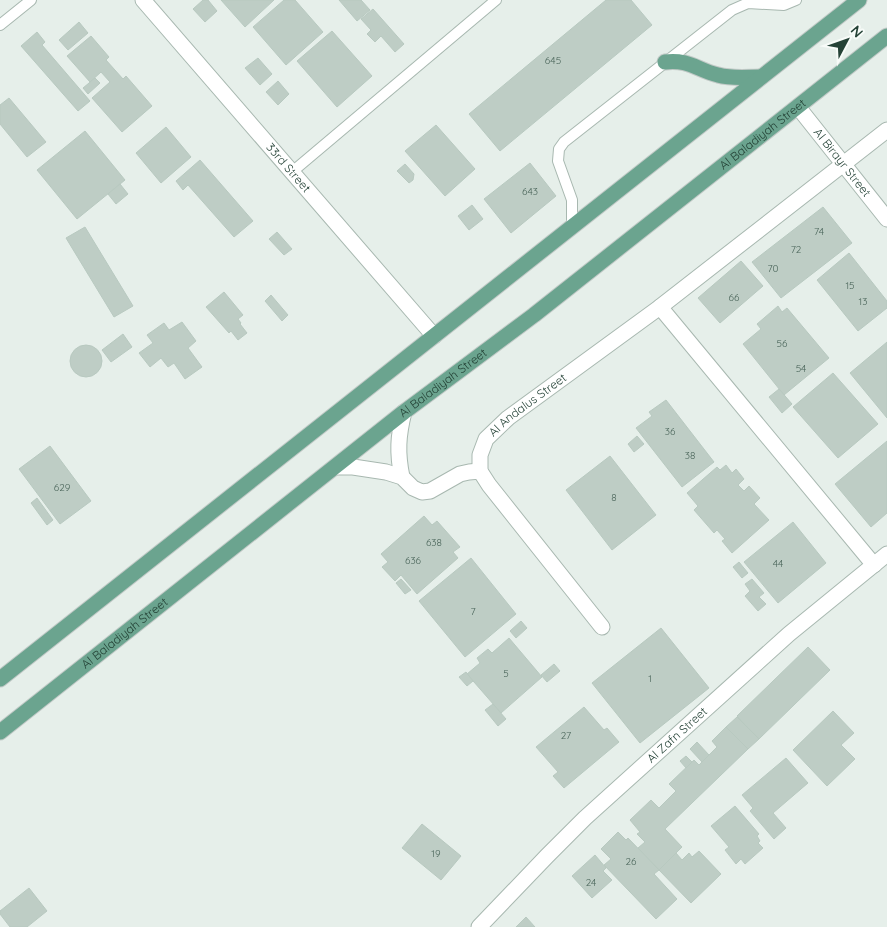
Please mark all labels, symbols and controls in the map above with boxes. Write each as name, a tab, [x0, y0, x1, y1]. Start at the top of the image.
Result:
north arrow	[822, 15, 872, 65]
text: N	[847, 22, 867, 41]
house number: 645	[545, 54, 561, 67]
street label: Al Baladiyah Street	[716, 95, 808, 173]
street label: Al Birayr Street	[811, 125, 874, 200]
street label: 33rd Street	[263, 140, 314, 195]
house number: 643	[522, 185, 538, 198]
house number: 74	[814, 225, 824, 238]
house number: 72	[791, 243, 802, 256]
house number: 70	[767, 262, 779, 275]
house number: 15	[845, 279, 855, 292]
house number: 66	[729, 291, 740, 304]
house number: 13	[859, 295, 867, 308]
house number: 56	[777, 337, 788, 350]
street label: Al Baladiyah Street	[396, 345, 490, 420]
house number: 54	[796, 362, 806, 375]
street label: Al Andalus Street	[485, 370, 569, 439]
house number: 36	[665, 425, 676, 438]
house number: 38	[685, 449, 695, 462]
house number: 629	[54, 481, 71, 494]
house number: 8	[611, 491, 617, 504]
house number: 638	[426, 536, 442, 549]
house number: 636	[405, 554, 422, 567]
house number: 44	[773, 557, 783, 570]
street label: Al Baladiyah Street	[78, 594, 170, 672]
house number: 7	[470, 605, 476, 618]
house number: 5	[503, 667, 509, 680]
house number: 1	[648, 672, 652, 685]
street label: Al Zafn Street	[643, 704, 710, 766]
house number: 27	[561, 729, 571, 742]
house number: 19	[431, 847, 441, 860]
house number: 26	[626, 855, 637, 868]
house number: 24	[586, 876, 596, 889]

